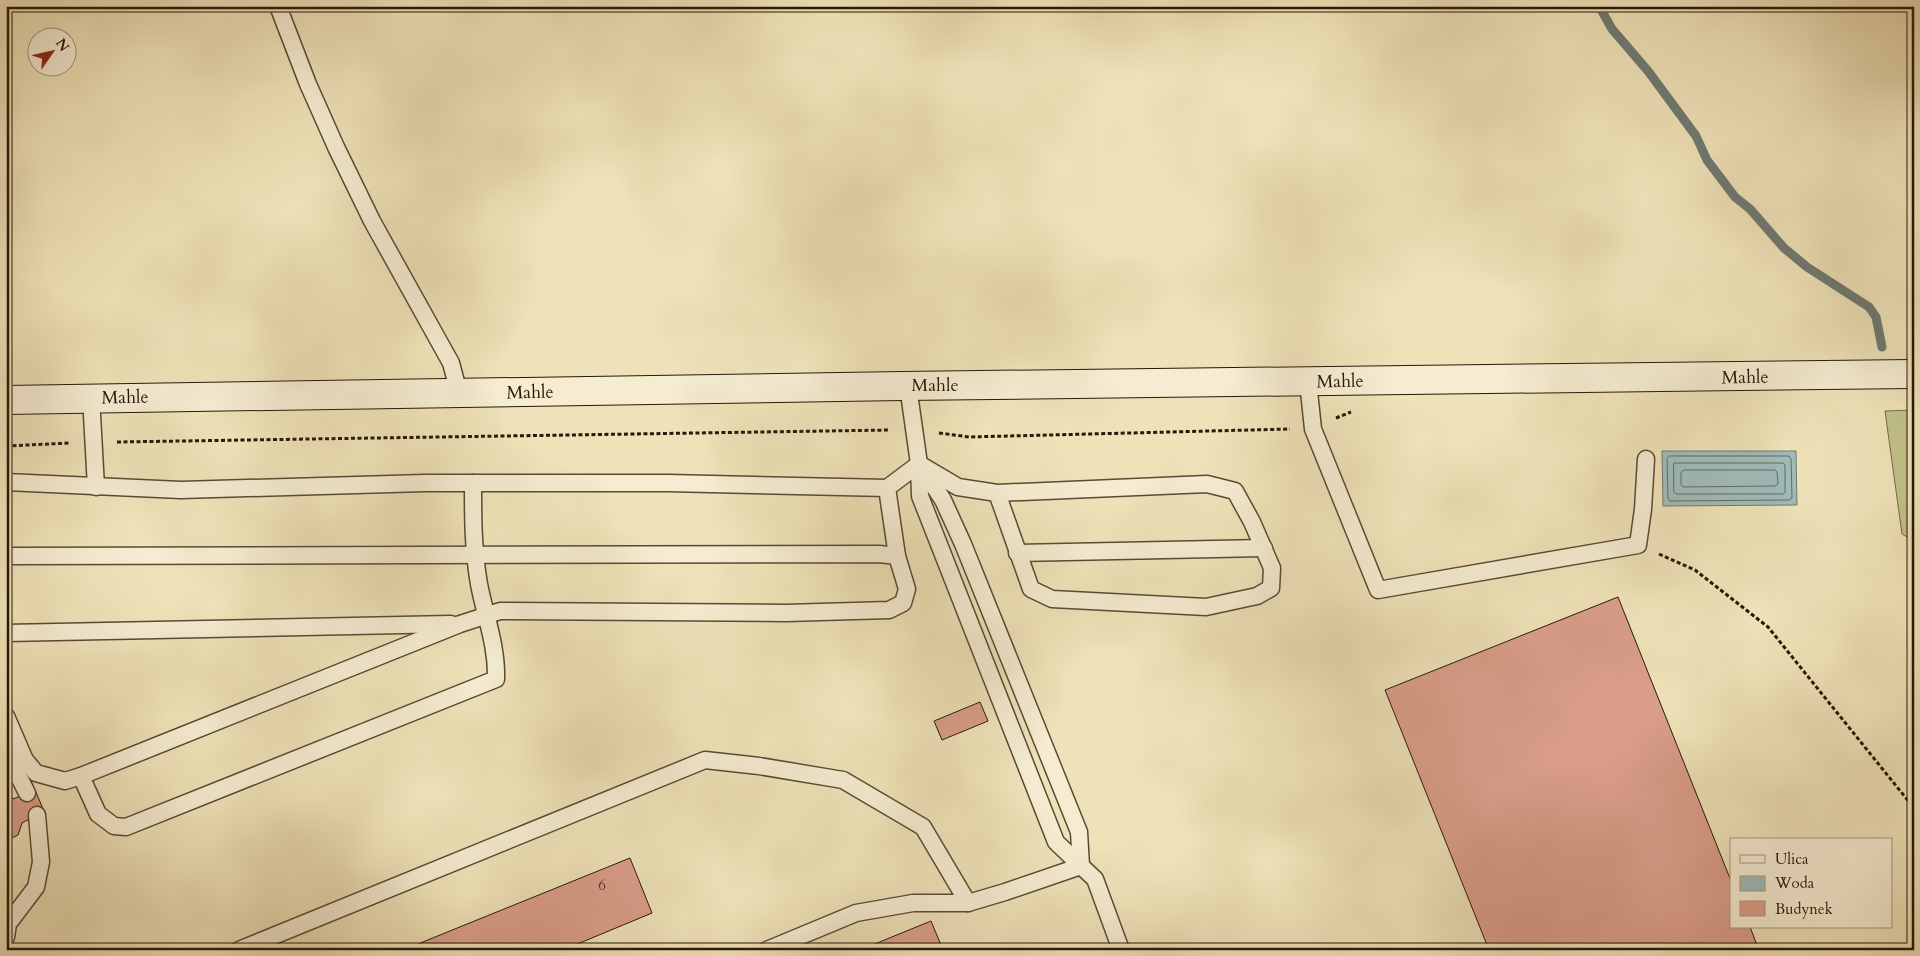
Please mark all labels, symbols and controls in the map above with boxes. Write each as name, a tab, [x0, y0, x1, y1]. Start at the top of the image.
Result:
north arrow	[28, 28, 78, 78]
text: N	[51, 35, 74, 55]
street label: Mahle	[1721, 365, 1769, 390]
street label: Mahle	[1316, 369, 1364, 394]
street label: Mahle	[911, 373, 959, 398]
street label: Mahle	[506, 380, 554, 405]
street label: Mahle	[101, 385, 149, 410]
legend	[1730, 838, 1892, 928]
text: Ulica	[1775, 849, 1809, 869]
text: Woda	[1774, 873, 1815, 893]
house number: 6	[598, 875, 606, 895]
text: Budynek	[1775, 899, 1833, 919]

